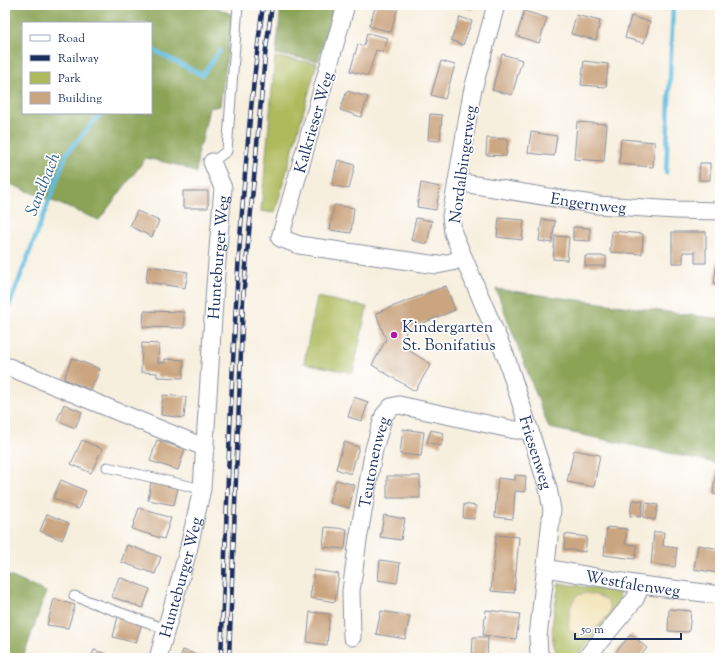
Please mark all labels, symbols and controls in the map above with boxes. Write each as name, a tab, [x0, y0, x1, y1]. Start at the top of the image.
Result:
legend	[22, 22, 152, 114]
text: Road	[58, 30, 85, 48]
text: Railway	[58, 50, 99, 68]
street label: Kalkrieser Weg	[290, 69, 341, 176]
text: Park	[58, 70, 81, 88]
text: Building	[58, 90, 102, 108]
street label: Nordalbingerweg	[445, 104, 484, 225]
water label: Sandbach	[20, 149, 68, 220]
street label: Engernweg	[549, 188, 627, 221]
street label: Hunteburger Weg	[204, 194, 236, 320]
place label: Kindergarten St. Bonifatius	[402, 317, 495, 358]
marker: Kindergarten St. Bonifatius	[389, 330, 399, 340]
street label: Friesenweg	[512, 413, 557, 493]
street label: Teutonenweg	[355, 414, 397, 510]
street label: Hunteburger Weg	[155, 515, 209, 641]
street label: Westfalenweg	[583, 566, 681, 604]
scale bar	[575, 615, 681, 641]
text: 50 m	[580, 621, 604, 639]

